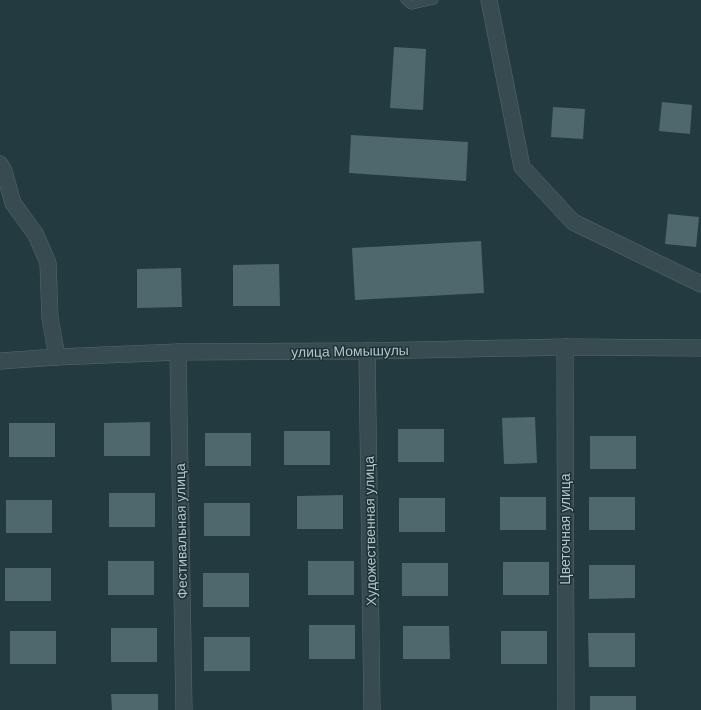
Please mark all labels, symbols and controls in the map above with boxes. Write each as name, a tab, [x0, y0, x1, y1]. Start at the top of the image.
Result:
street label: улица Момышулы	[291, 341, 409, 361]
street label: Художественная улица	[360, 456, 380, 606]
street label: Фестивальная улица	[171, 463, 191, 599]
street label: Цветочная улица	[556, 473, 574, 585]

